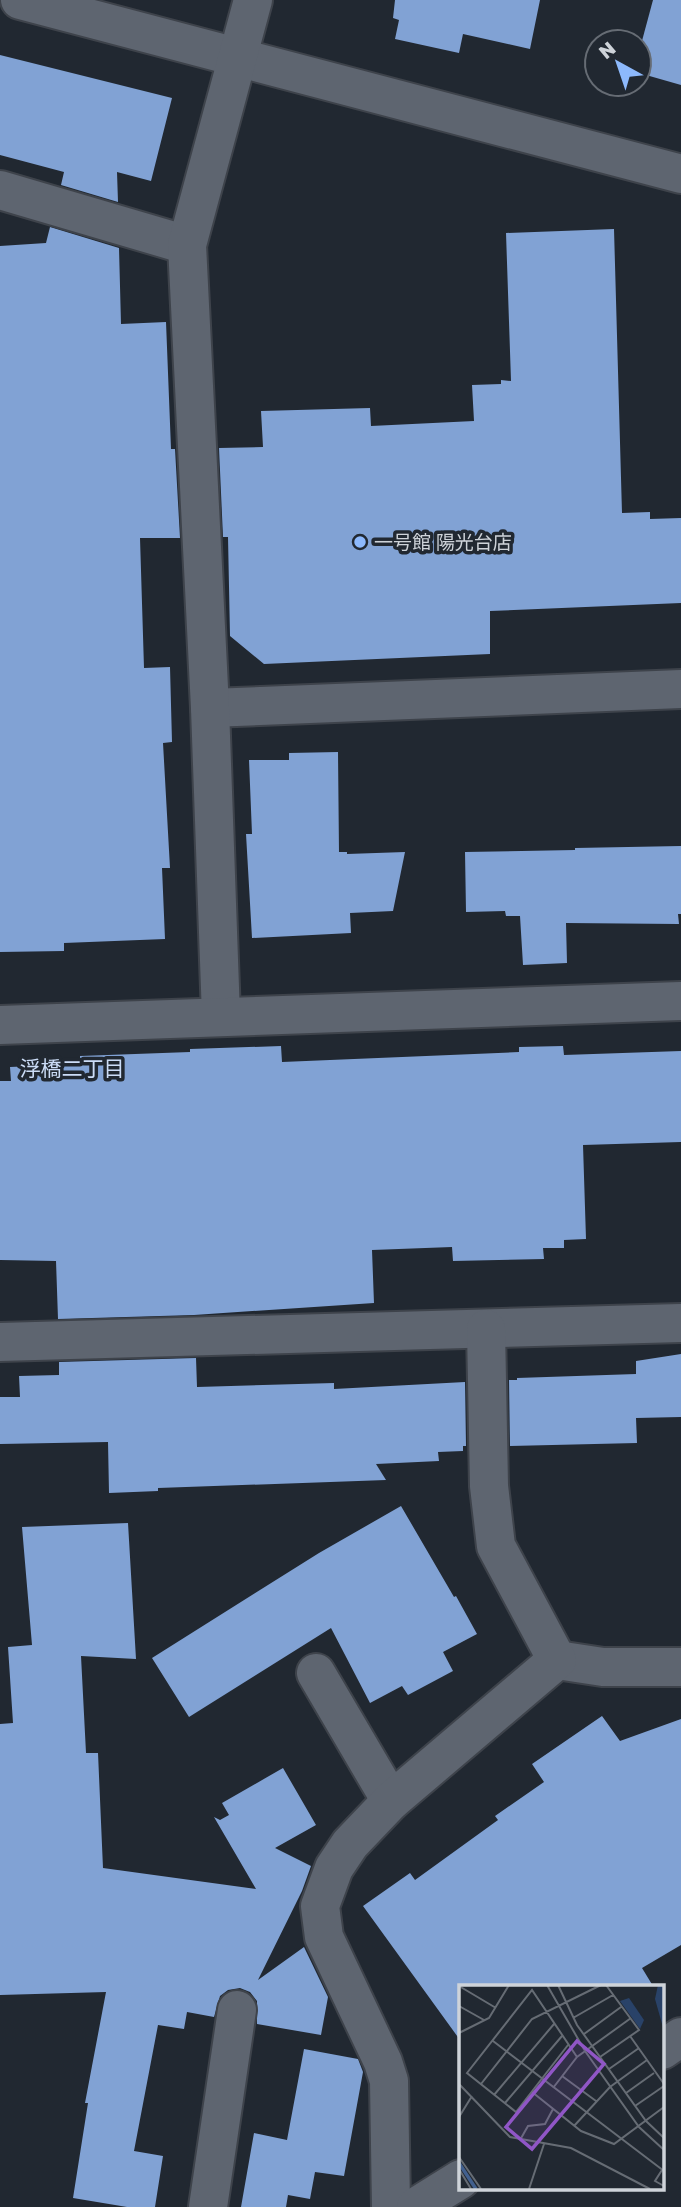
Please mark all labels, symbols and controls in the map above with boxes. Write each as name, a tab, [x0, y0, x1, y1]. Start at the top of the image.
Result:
north arrow	[583, 28, 653, 98]
text: N	[594, 36, 620, 63]
place label: 一号館 陽光台店	[374, 530, 512, 553]
marker: 一号館 陽光台店	[352, 534, 368, 550]
district label: 浮橋二丁目	[20, 1055, 125, 1081]
inset map	[459, 1985, 664, 2190]

